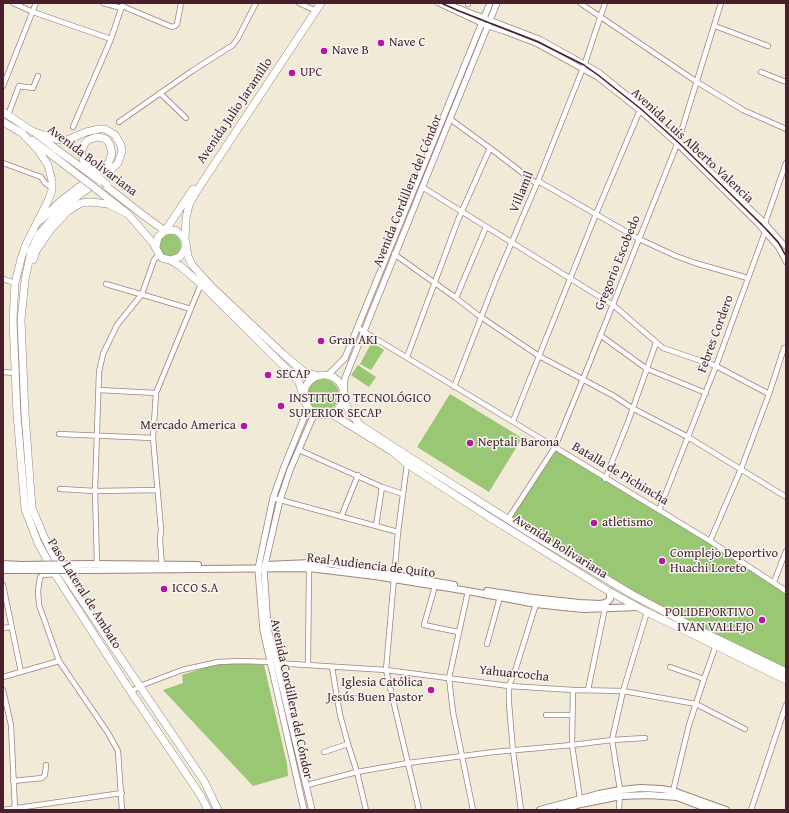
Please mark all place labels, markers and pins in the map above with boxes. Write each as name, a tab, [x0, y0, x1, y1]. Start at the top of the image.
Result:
place label: Nave C	[389, 35, 426, 51]
marker: Nave C	[376, 38, 386, 48]
place label: Nave B	[332, 43, 369, 59]
marker: Nave B	[319, 46, 329, 56]
place label: UPC	[300, 65, 323, 81]
marker: UPC	[287, 68, 297, 78]
place label: Gran AKI	[329, 333, 378, 349]
marker: Gran AKI	[316, 336, 326, 346]
place label: SECAP	[276, 367, 310, 383]
marker: SECAP	[263, 370, 273, 380]
place label: INSTITUTO TECNOLÓGICO SUPERIOR SECAP	[289, 391, 431, 422]
marker: INSTITUTO TECNOLÓGICO SUPERIOR SECAP	[276, 401, 286, 411]
place label: Mercado America	[140, 418, 236, 434]
marker: Mercado America	[239, 421, 249, 431]
place label: Neptali Barona	[478, 435, 559, 451]
marker: Neptali Barona	[465, 438, 475, 448]
place label: atletismo	[602, 515, 653, 531]
marker: atletismo	[589, 518, 599, 528]
place label: Complejo Deportivo Huachi Loreto	[670, 546, 778, 577]
marker: Complejo Deportivo Huachi Loreto	[657, 556, 667, 566]
place label: ICCO S.A	[172, 581, 218, 597]
marker: ICCO S.A	[159, 584, 169, 594]
place label: POLIDEPORTIVO IVAN VALLEJO	[665, 605, 754, 636]
marker: POLIDEPORTIVO IVAN VALLEJO	[757, 615, 767, 625]
place label: Iglesia Católica Jesús Buen Pastor	[327, 675, 423, 706]
marker: Iglesia Católica Jesús Buen Pastor	[426, 685, 436, 695]

